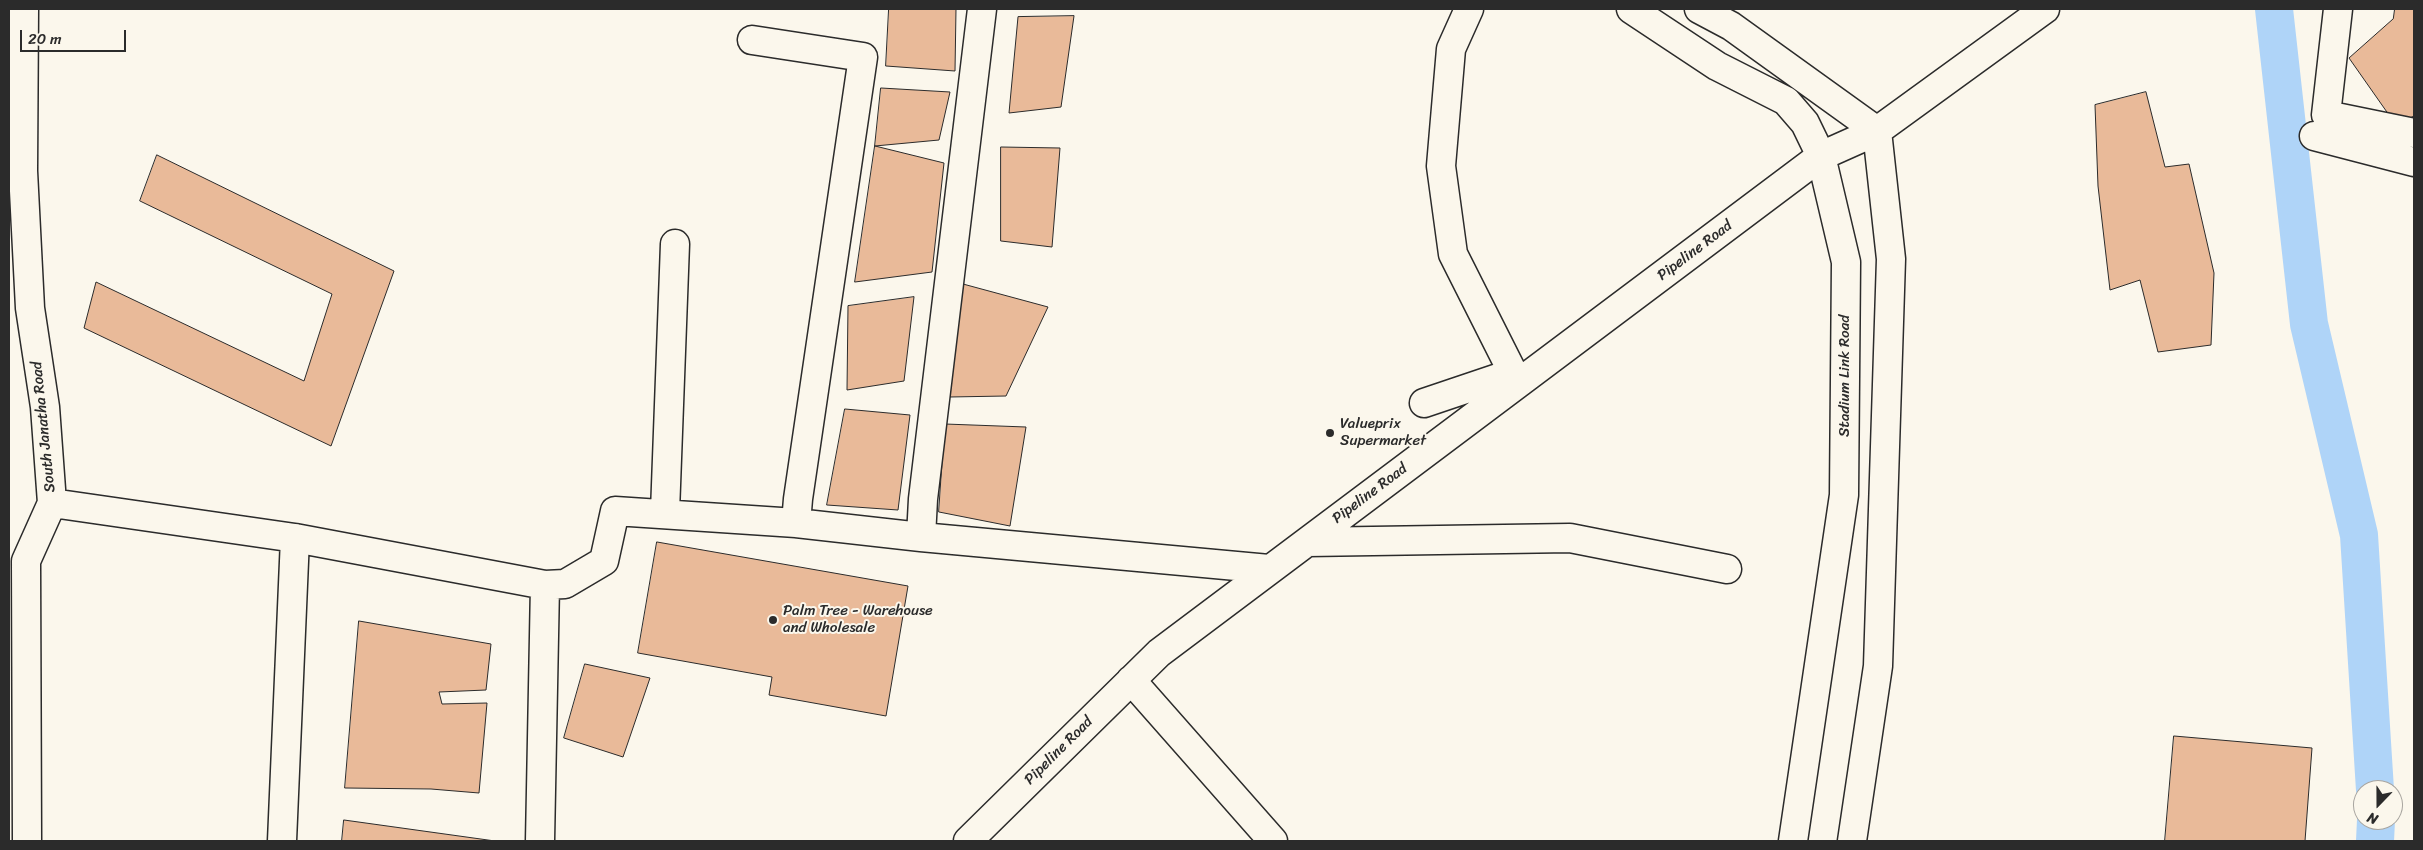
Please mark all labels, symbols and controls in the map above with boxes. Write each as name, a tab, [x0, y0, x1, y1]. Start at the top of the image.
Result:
scale bar	[22, 20, 129, 52]
text: 20 m	[28, 26, 62, 52]
street label: Pipeline Road	[1654, 217, 1736, 285]
street label: Stadium Link Road	[1836, 315, 1854, 437]
street label: South Janatha Road	[28, 361, 60, 493]
place label: Valueprix Supermarket	[1340, 415, 1426, 450]
marker: Valueprix Supermarket	[1324, 427, 1336, 439]
street label: Pipeline Road	[1329, 460, 1411, 528]
place label: Palm Tree - Warehouse and Wholesale	[783, 602, 933, 637]
marker: Palm Tree - Warehouse and Wholesale	[767, 614, 779, 626]
street label: Pipeline Road	[1021, 713, 1097, 789]
north arrow	[2353, 780, 2403, 830]
text: N	[2363, 805, 2382, 832]

